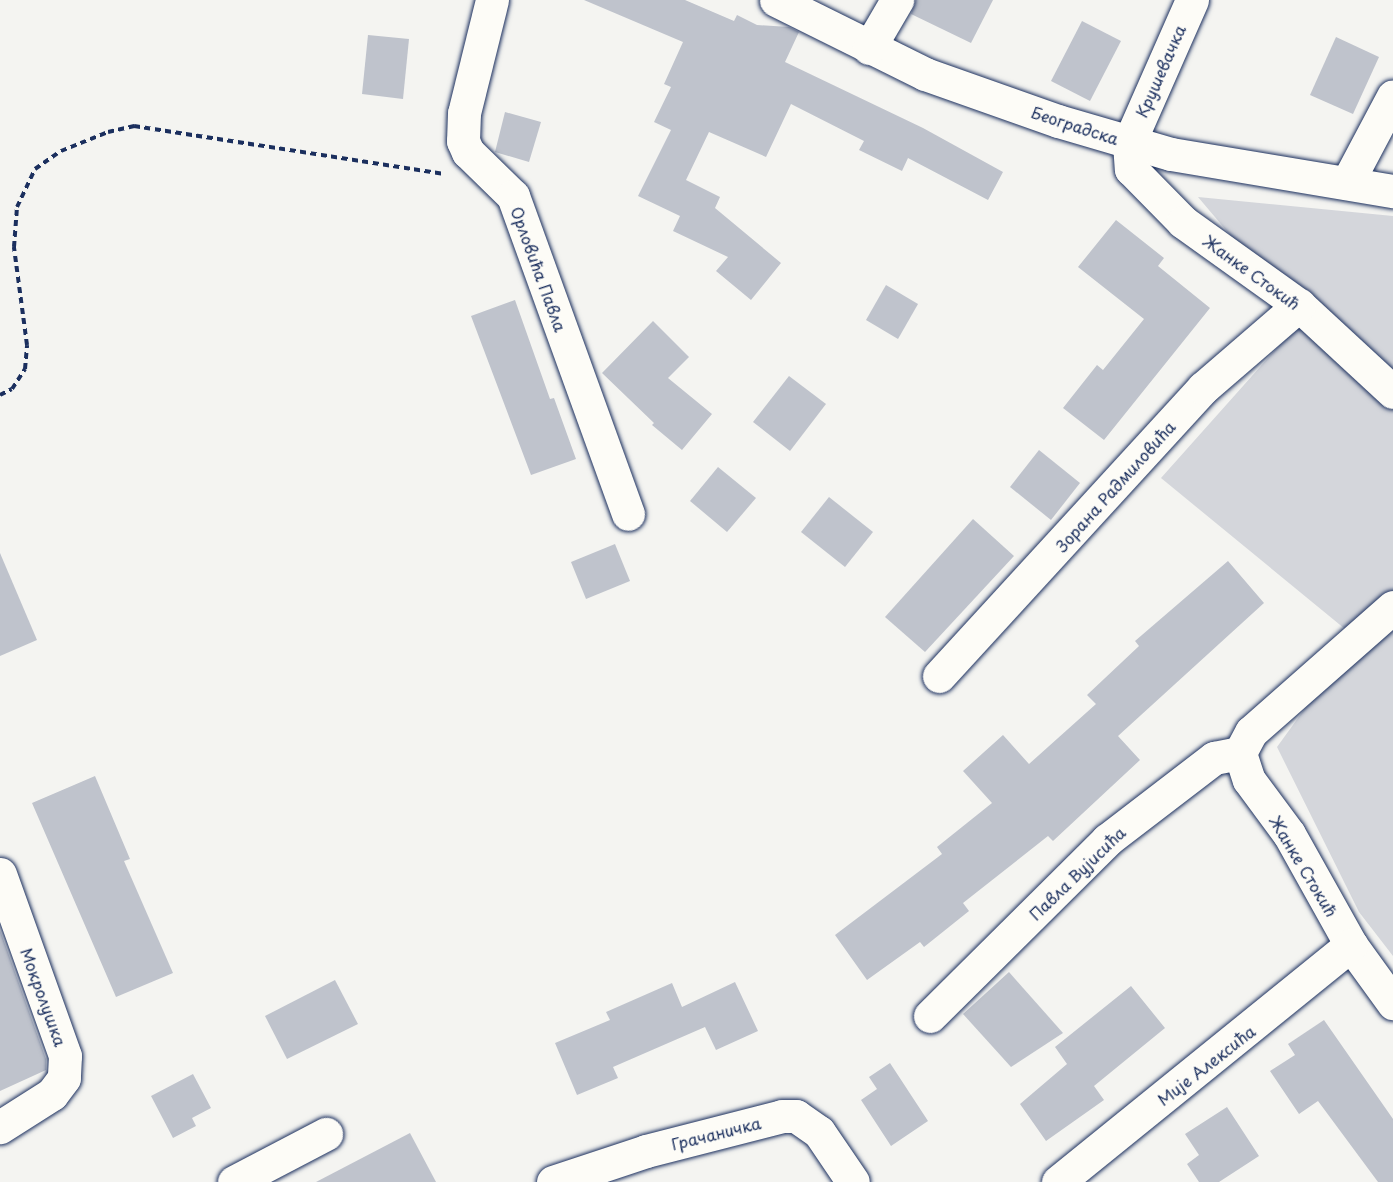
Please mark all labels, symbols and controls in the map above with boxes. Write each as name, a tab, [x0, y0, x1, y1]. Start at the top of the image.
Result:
street label: Крушевачка	[1131, 22, 1189, 120]
street label: Београдска	[1029, 102, 1121, 148]
street label: Орловића Павла	[507, 203, 571, 335]
street label: Жанке Стокић	[1200, 230, 1304, 314]
street label: Зорана Радмиловића	[1051, 417, 1179, 555]
street label: Жанке Стокић	[1266, 812, 1342, 920]
street label: Павла Вујисића	[1025, 822, 1129, 924]
street label: Мокролушка	[17, 945, 71, 1049]
street label: Мије Алексића	[1153, 1021, 1259, 1109]
street label: Грачаничка	[669, 1113, 763, 1153]

